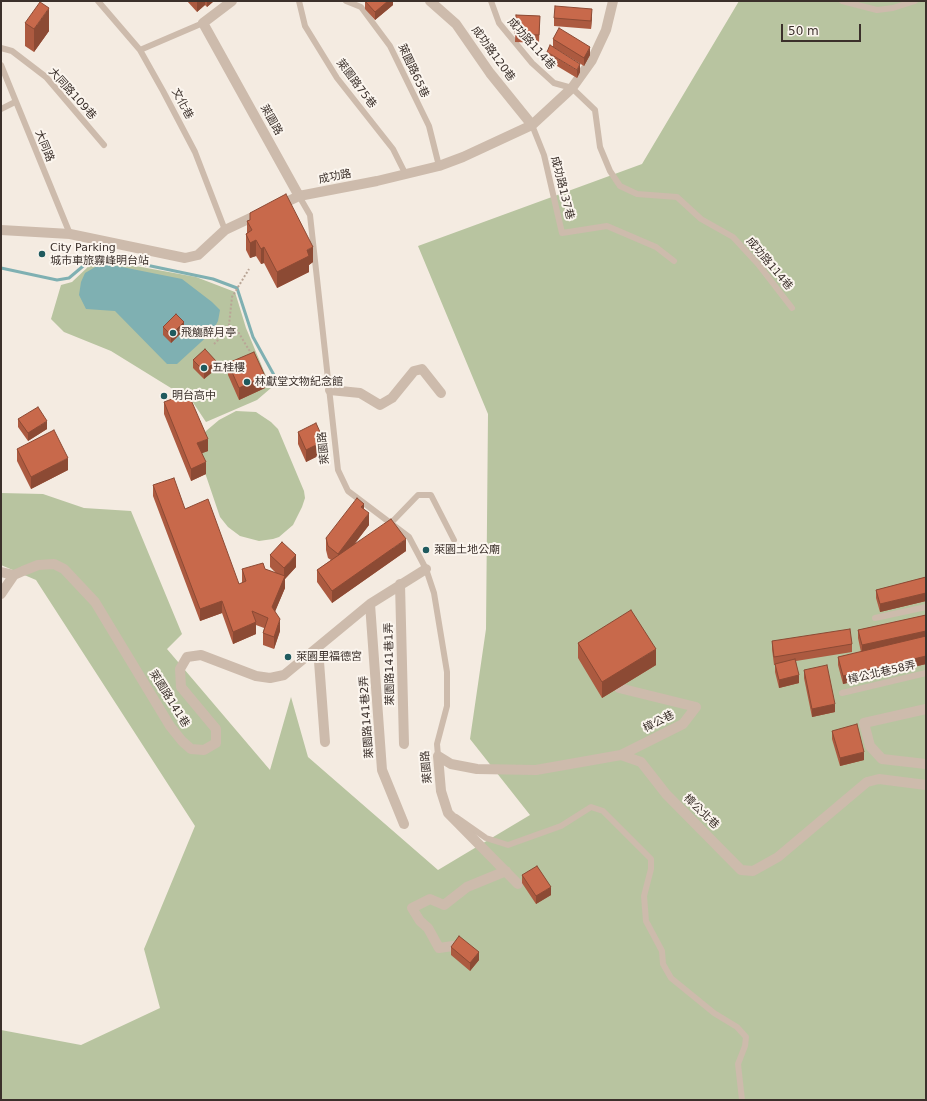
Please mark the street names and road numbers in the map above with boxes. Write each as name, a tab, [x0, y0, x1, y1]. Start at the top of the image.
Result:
street label: 成功路114巷	[504, 15, 558, 73]
street label: 成功路120巷	[469, 24, 517, 84]
street label: 萊園路65巷	[395, 42, 431, 100]
street label: 萊園路75巷	[333, 57, 379, 111]
street label: 大同路109巷	[45, 65, 99, 123]
street label: 文化巷	[168, 86, 196, 122]
street label: 萊園路	[257, 102, 285, 138]
street label: 大同路	[32, 128, 56, 164]
street label: 成功路137巷	[548, 155, 576, 221]
street label: 成功路	[318, 167, 352, 187]
street label: 成功路114巷	[743, 235, 795, 293]
street label: 萊園路	[316, 431, 332, 465]
street label: 萊園路141巷1弄	[383, 622, 397, 706]
street label: 樟公北巷58弄	[847, 659, 917, 687]
street label: 萊園路141巷	[146, 668, 192, 730]
street label: 萊園路141巷2弄	[358, 675, 376, 759]
street label: 樟公巷	[641, 709, 677, 735]
street label: 萊園路	[419, 750, 435, 784]
street label: 樟公北巷	[681, 792, 721, 832]

